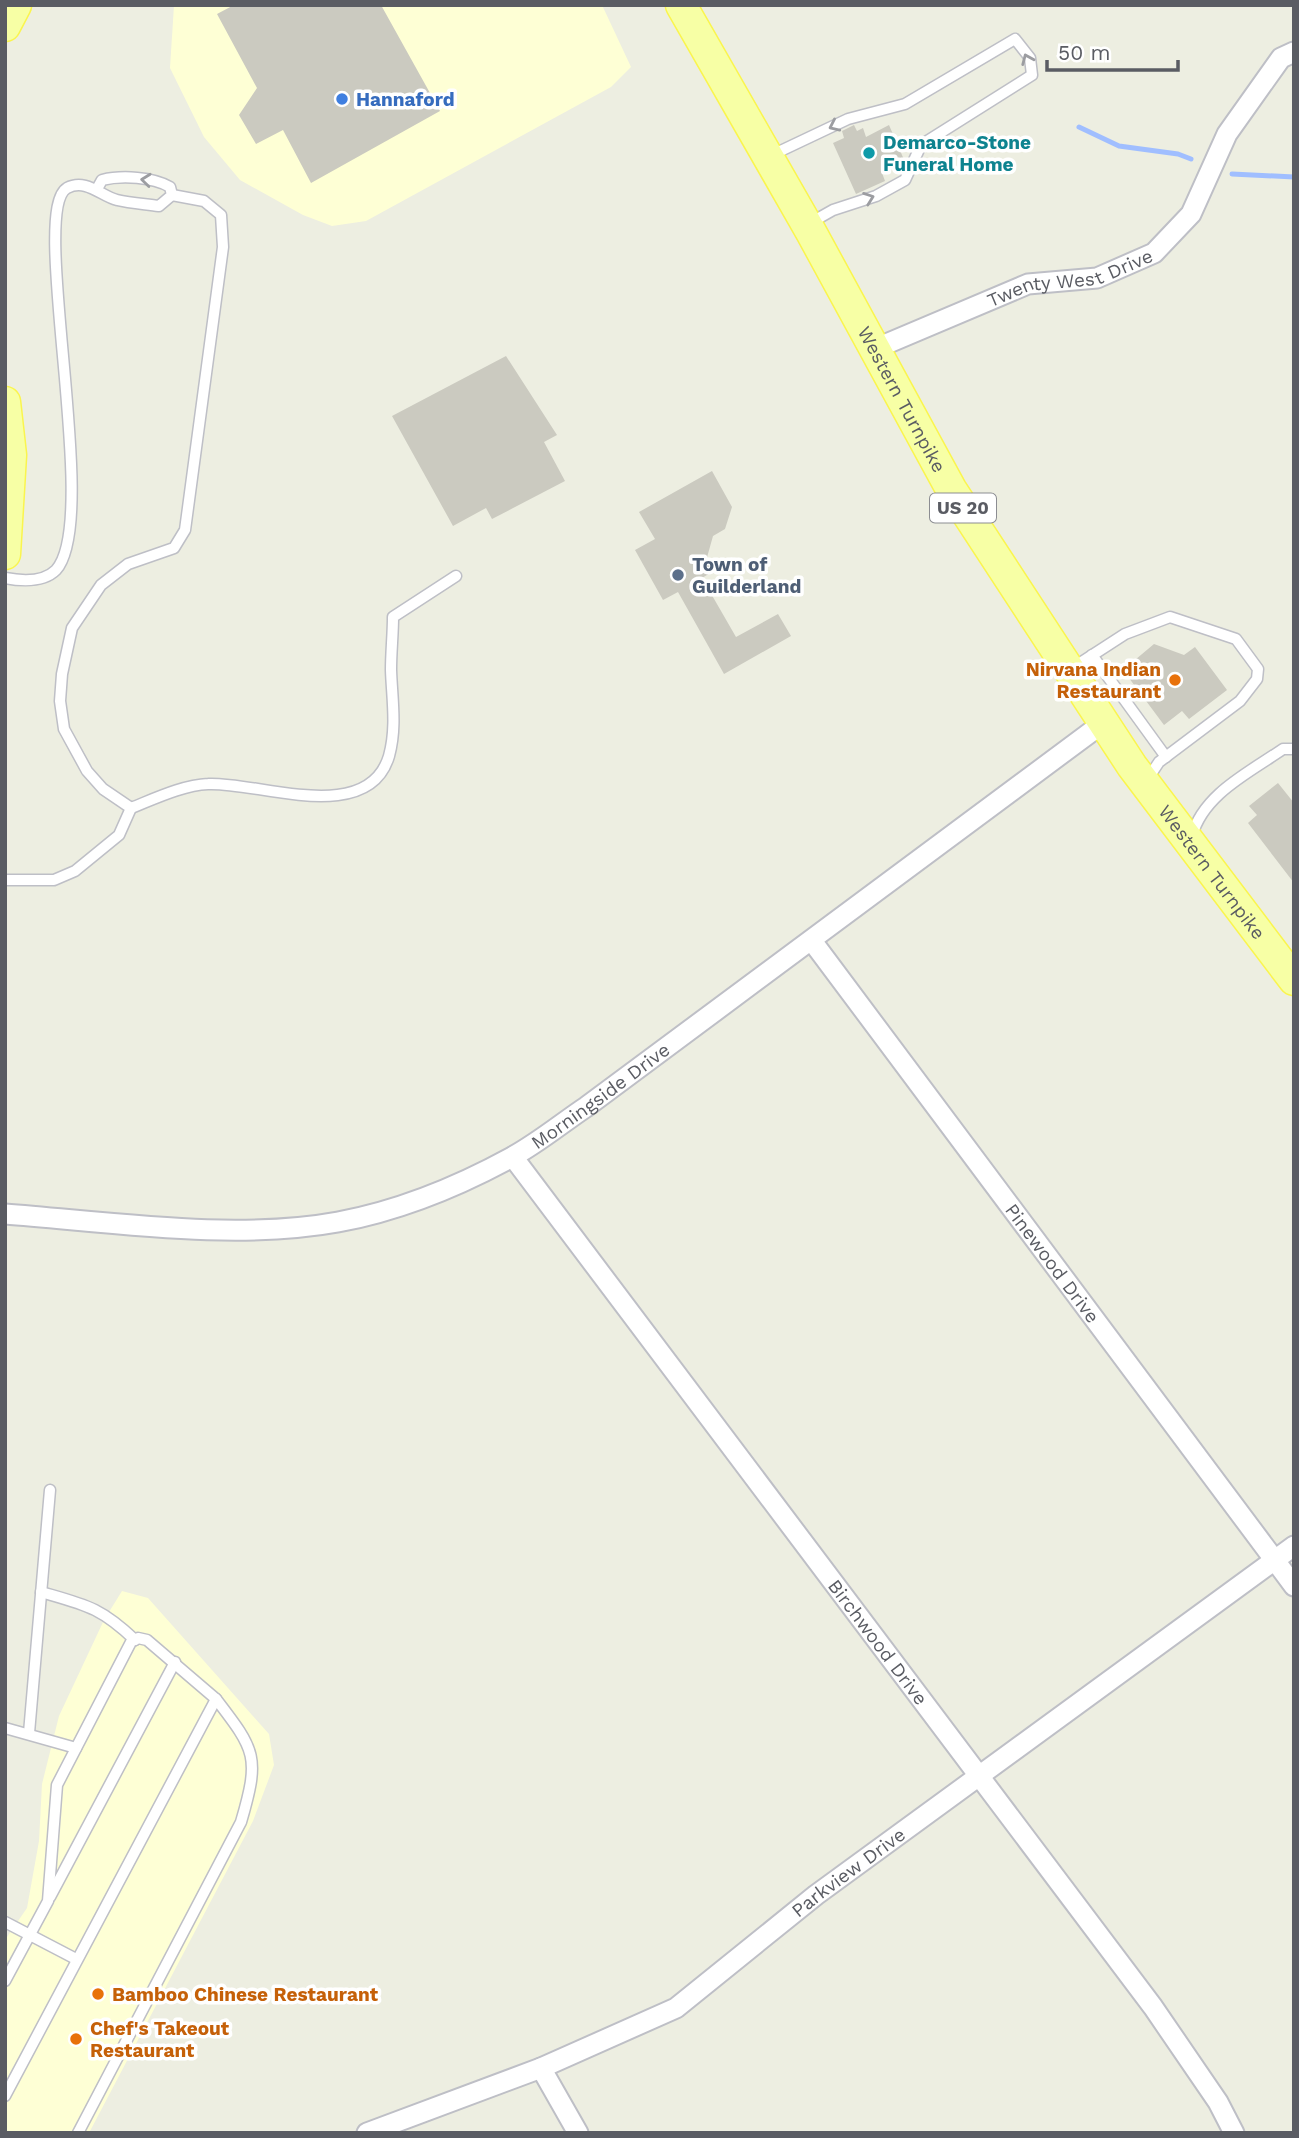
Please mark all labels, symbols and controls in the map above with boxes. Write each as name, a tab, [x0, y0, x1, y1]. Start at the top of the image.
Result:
scale bar	[1047, 28, 1178, 72]
text: 50 m	[1058, 40, 1110, 65]
one-way arrow	[1021, 54, 1035, 66]
place label: Hannaford	[356, 88, 455, 111]
marker: Hannaford	[334, 91, 350, 107]
one-way arrow	[828, 117, 841, 131]
place label: Demarco-Stone Funeral Home	[883, 131, 1031, 176]
marker: Demarco-Stone Funeral Home	[861, 145, 877, 161]
one-way arrow	[140, 173, 151, 188]
one-way arrow	[862, 192, 874, 206]
street label: Twenty West Drive	[984, 244, 1156, 312]
street label: Western Turnpike	[853, 322, 951, 476]
road number: US 20	[930, 494, 996, 522]
place label: Town of Guilderland	[692, 553, 801, 598]
marker: Town of Guilderland	[670, 567, 686, 583]
place label: Nirvana Indian Restaurant	[1026, 658, 1162, 703]
marker: Nirvana Indian Restaurant	[1167, 672, 1183, 688]
street label: Western Turnpike	[1153, 800, 1270, 944]
street label: Morningside Drive	[527, 1038, 674, 1154]
street label: Pinewood Drive	[1000, 1199, 1104, 1328]
street label: Birchwood Drive	[823, 1575, 932, 1710]
street label: Parkview Drive	[787, 1823, 910, 1922]
place label: Bamboo Chinese Restaurant	[112, 1983, 379, 2006]
marker: Bamboo Chinese Restaurant	[90, 1986, 106, 2002]
place label: Chef's Takeout Restaurant	[90, 2017, 230, 2062]
marker: Chef's Takeout Restaurant	[68, 2031, 84, 2047]

